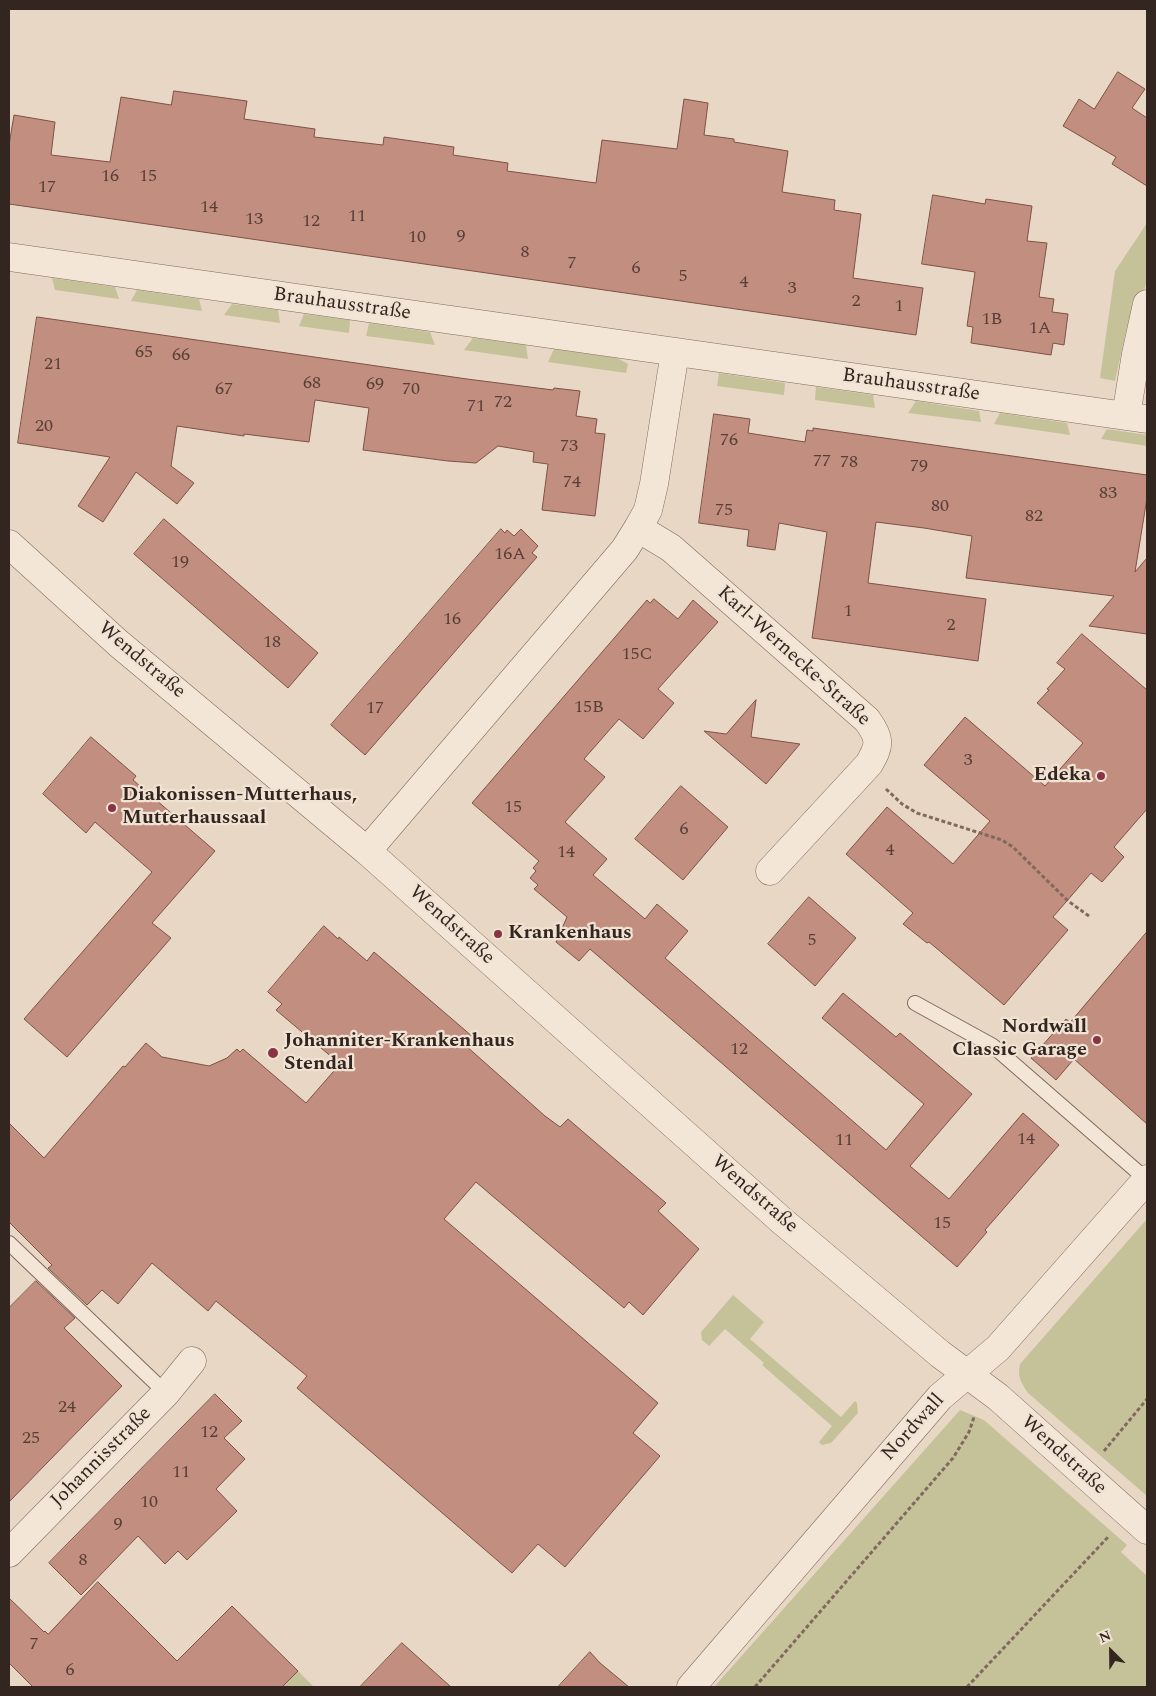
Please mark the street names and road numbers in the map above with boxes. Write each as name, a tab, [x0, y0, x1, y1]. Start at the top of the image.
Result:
street label: Brauhausstraße	[272, 283, 412, 327]
street label: Brauhausstraße	[841, 364, 981, 408]
street label: Karl-Wernecke-Straße	[711, 582, 875, 732]
street label: Wendstraße	[92, 617, 190, 705]
street label: Wendstraße	[403, 881, 499, 971]
street label: Wendstraße	[706, 1151, 802, 1239]
street label: Nordwall	[878, 1389, 950, 1467]
street label: Johannisstraße	[47, 1403, 157, 1513]
street label: Wendstraße	[1015, 1411, 1111, 1501]

